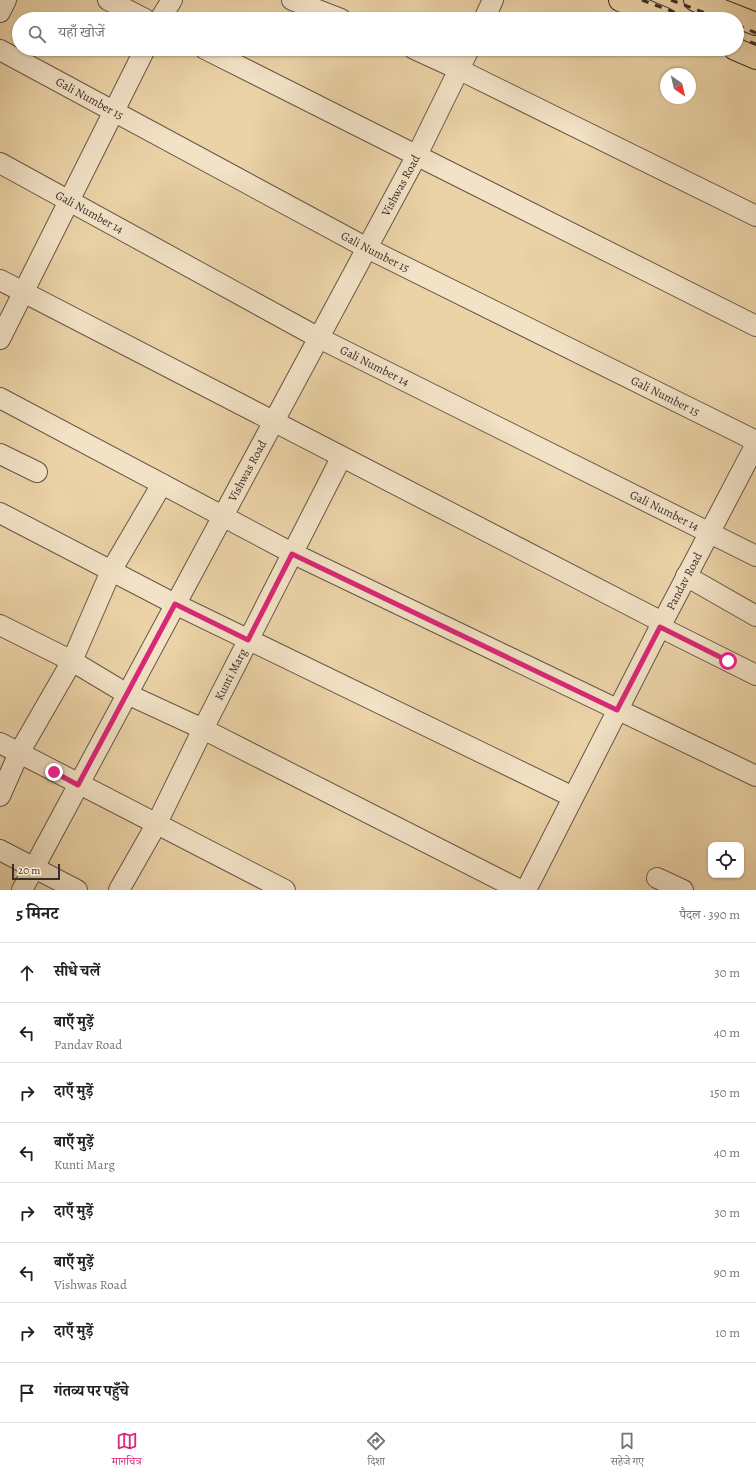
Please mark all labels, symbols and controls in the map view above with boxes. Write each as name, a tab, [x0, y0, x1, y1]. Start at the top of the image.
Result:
search box	[12, 12, 744, 56]
text: यहाँ खोजें	[58, 22, 105, 42]
icon: search	[26, 23, 48, 45]
north arrow	[660, 68, 696, 104]
street label: Gali Number 15	[53, 74, 127, 123]
street label: Vishwas Road	[377, 151, 424, 220]
street label: Gali Number 14	[53, 187, 127, 237]
street label: Gali Number 15	[338, 227, 412, 276]
street label: Gali Number 14	[337, 342, 412, 390]
street label: Gali Number 15	[628, 372, 702, 420]
street label: Vishwas Road	[224, 437, 271, 505]
street label: Gali Number 14	[627, 486, 702, 535]
street label: Pandav Road	[662, 549, 706, 613]
street label: Kunti Marg	[211, 646, 251, 703]
route start	[719, 652, 737, 670]
route end	[45, 763, 63, 781]
map controls	[708, 842, 744, 878]
button: locate	[708, 842, 744, 878]
scale bar	[12, 862, 60, 881]
text: 20 m	[18, 863, 40, 878]
text: 5 मिनट	[16, 902, 58, 925]
text: पैदल · 390 m	[679, 906, 740, 923]
text: सीधे चलें	[54, 961, 100, 981]
icon: ahead	[16, 962, 38, 984]
text: 30 m	[714, 964, 740, 981]
text: बाएँ मुड़ें	[54, 1012, 94, 1032]
icon: left	[16, 1022, 38, 1044]
text: 40 m	[714, 1024, 740, 1041]
text: Pandav Road	[54, 1036, 122, 1053]
text: दाएँ मुड़ें	[54, 1081, 93, 1101]
icon: right	[16, 1082, 38, 1104]
text: 150 m	[710, 1084, 740, 1101]
text: बाएँ मुड़ें	[54, 1132, 94, 1152]
icon: left	[16, 1142, 38, 1164]
text: 40 m	[714, 1144, 740, 1161]
text: Kunti Marg	[54, 1156, 115, 1173]
text: दाएँ मुड़ें	[54, 1201, 93, 1221]
icon: right	[16, 1202, 38, 1224]
text: 30 m	[714, 1204, 740, 1221]
text: बाएँ मुड़ें	[54, 1252, 94, 1272]
icon: left	[16, 1262, 38, 1284]
text: 90 m	[714, 1264, 740, 1281]
text: Vishwas Road	[54, 1276, 127, 1293]
text: दाएँ मुड़ें	[54, 1321, 93, 1341]
icon: right	[16, 1322, 38, 1344]
text: 10 m	[715, 1324, 740, 1341]
text: गंतव्य पर पहुँचे	[54, 1381, 129, 1401]
icon: arrive	[16, 1382, 38, 1404]
tab: मानचित्र	[112, 1430, 142, 1472]
tab: दिशा	[365, 1430, 387, 1472]
tab: सहेजे गए	[611, 1430, 644, 1472]

